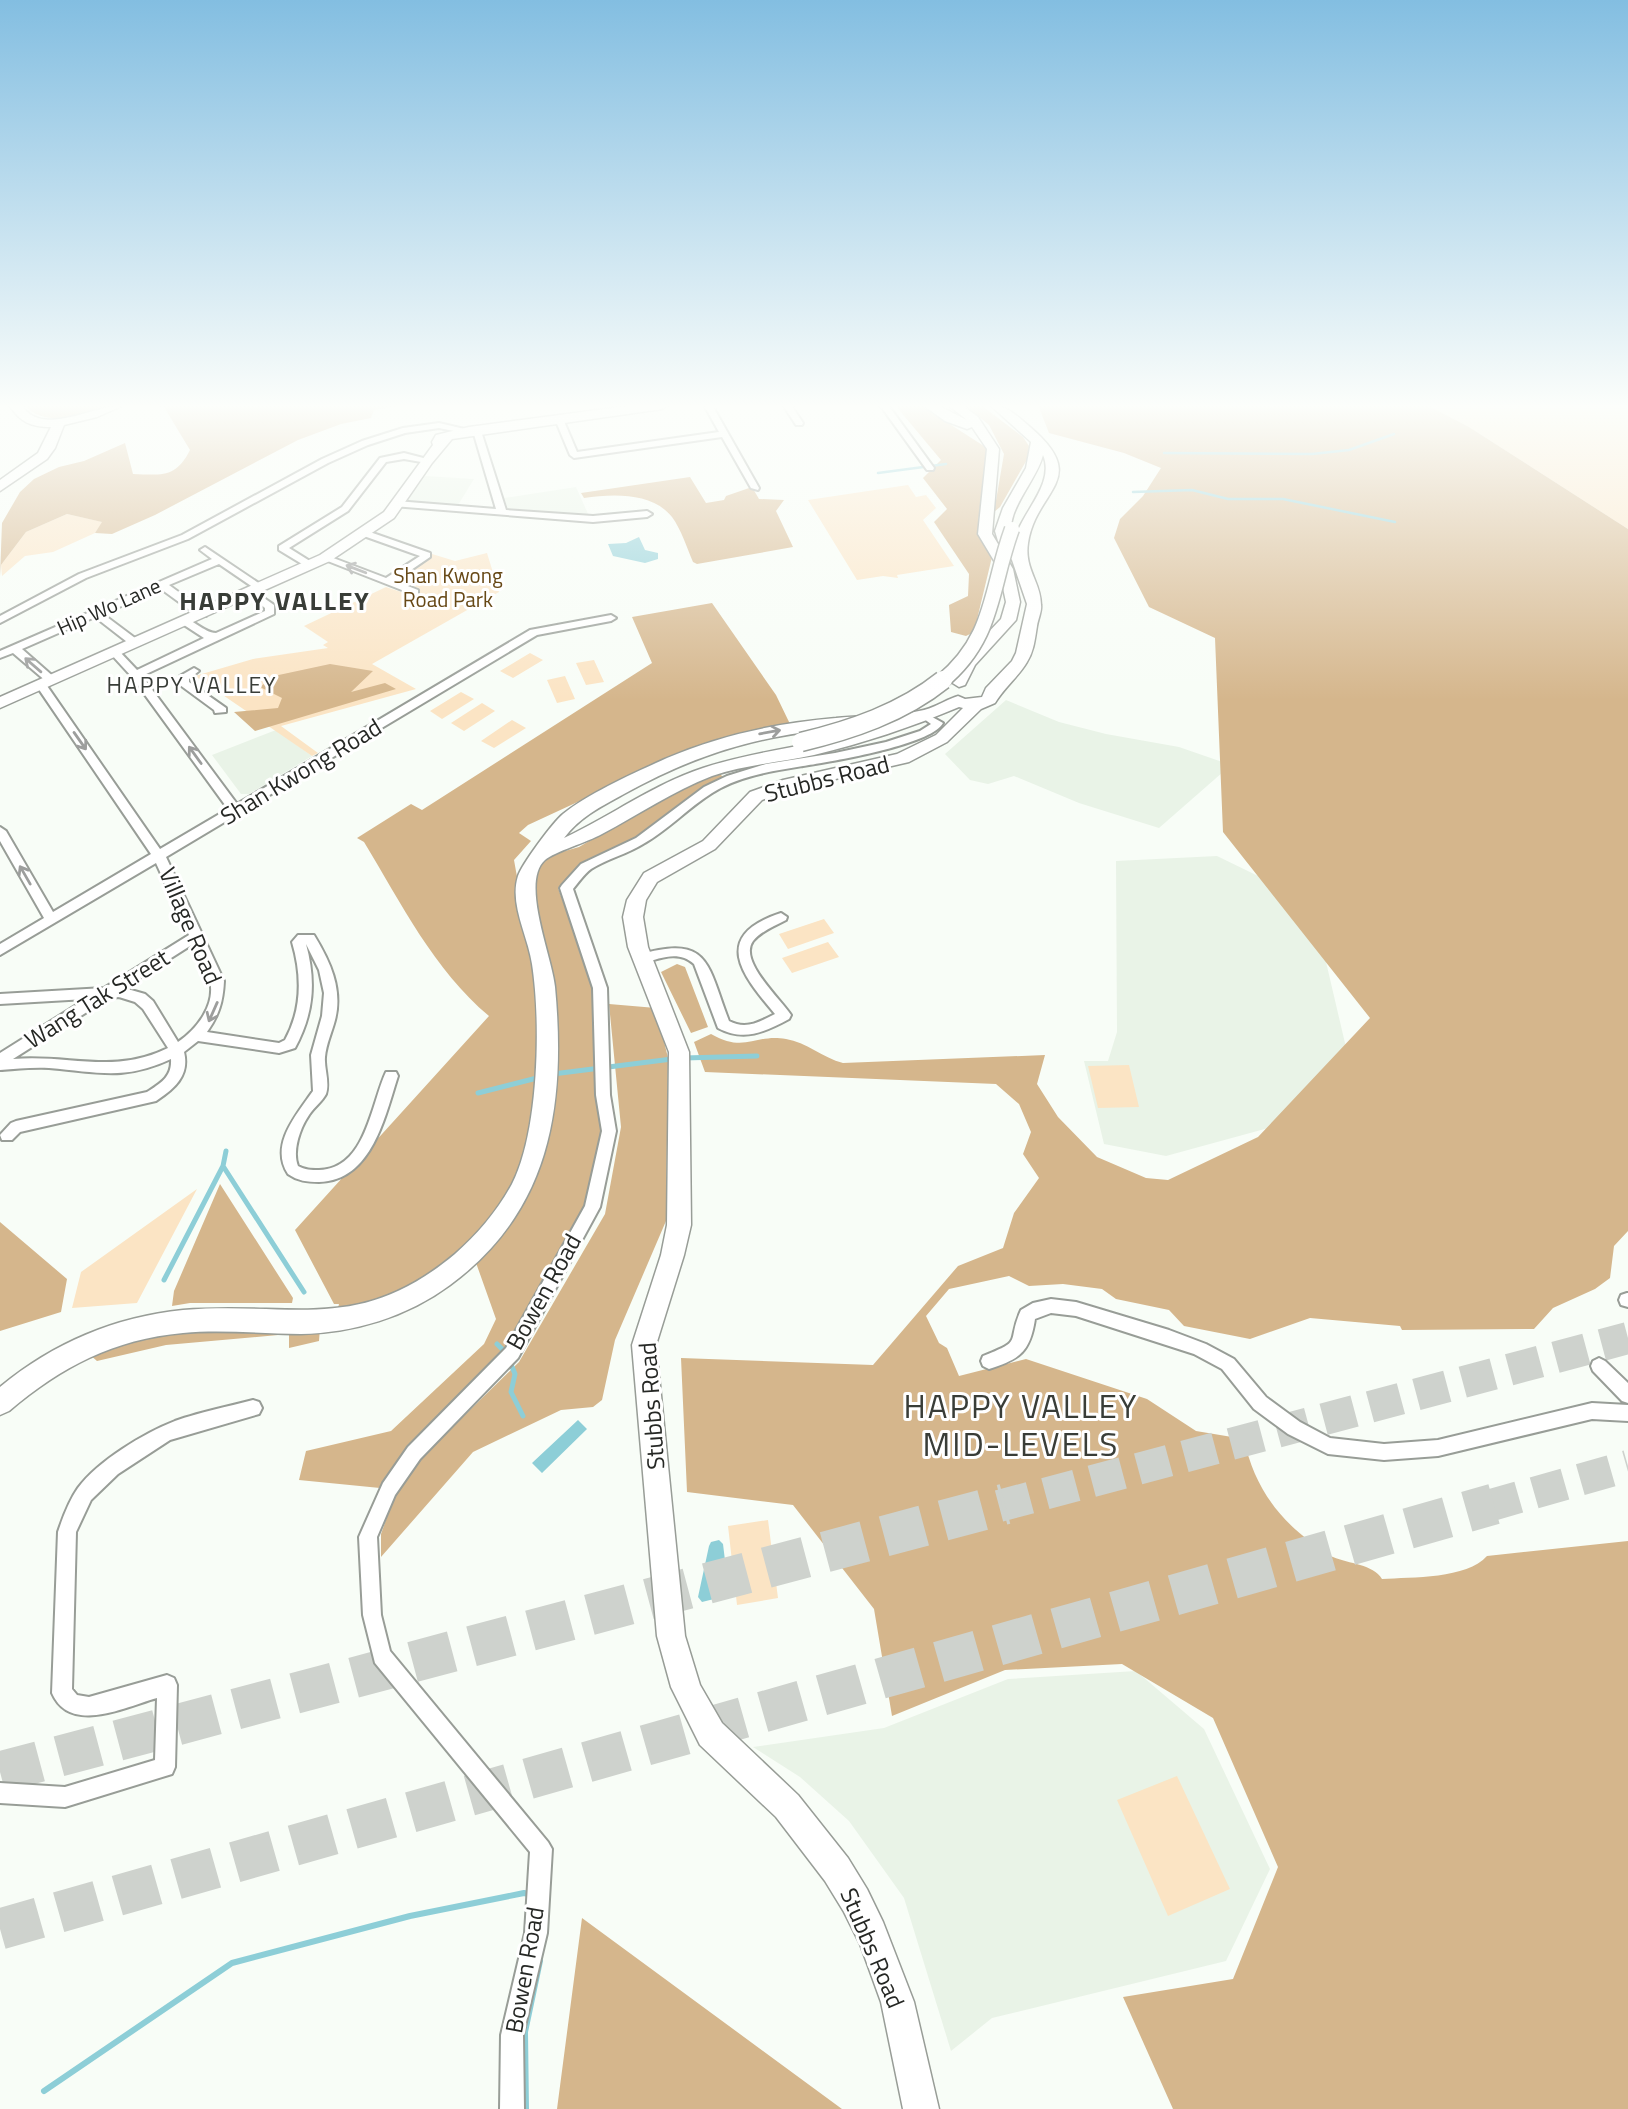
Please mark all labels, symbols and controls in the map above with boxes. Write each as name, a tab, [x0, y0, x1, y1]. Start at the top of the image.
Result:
park label: Shan Kwong Road Park	[393, 559, 503, 615]
one-way arrow	[346, 562, 368, 575]
street label: Hip Wo Lane	[51, 569, 166, 643]
district label: HAPPY VALLEY	[179, 581, 371, 620]
one-way arrow	[25, 657, 43, 673]
district label: HAPPY VALLEY	[106, 667, 278, 702]
street label: Shan Kwong Road	[213, 709, 388, 834]
one-way arrow	[758, 725, 781, 738]
one-way arrow	[73, 731, 87, 750]
street label: Stubbs Road	[760, 745, 893, 811]
one-way arrow	[188, 746, 203, 765]
street label: Village Road	[150, 861, 232, 990]
one-way arrow	[18, 865, 31, 886]
street label: Wang Tak Street	[17, 939, 176, 1057]
one-way arrow	[206, 1001, 219, 1023]
street label: Bowen Road	[496, 1227, 590, 1356]
street label: Stubbs Road	[629, 1341, 673, 1471]
district label: HAPPY VALLEY MID-LEVELS	[903, 1381, 1139, 1469]
street label: Stubbs Road	[831, 1882, 914, 2013]
street label: Bowen Road	[495, 1904, 553, 2036]

